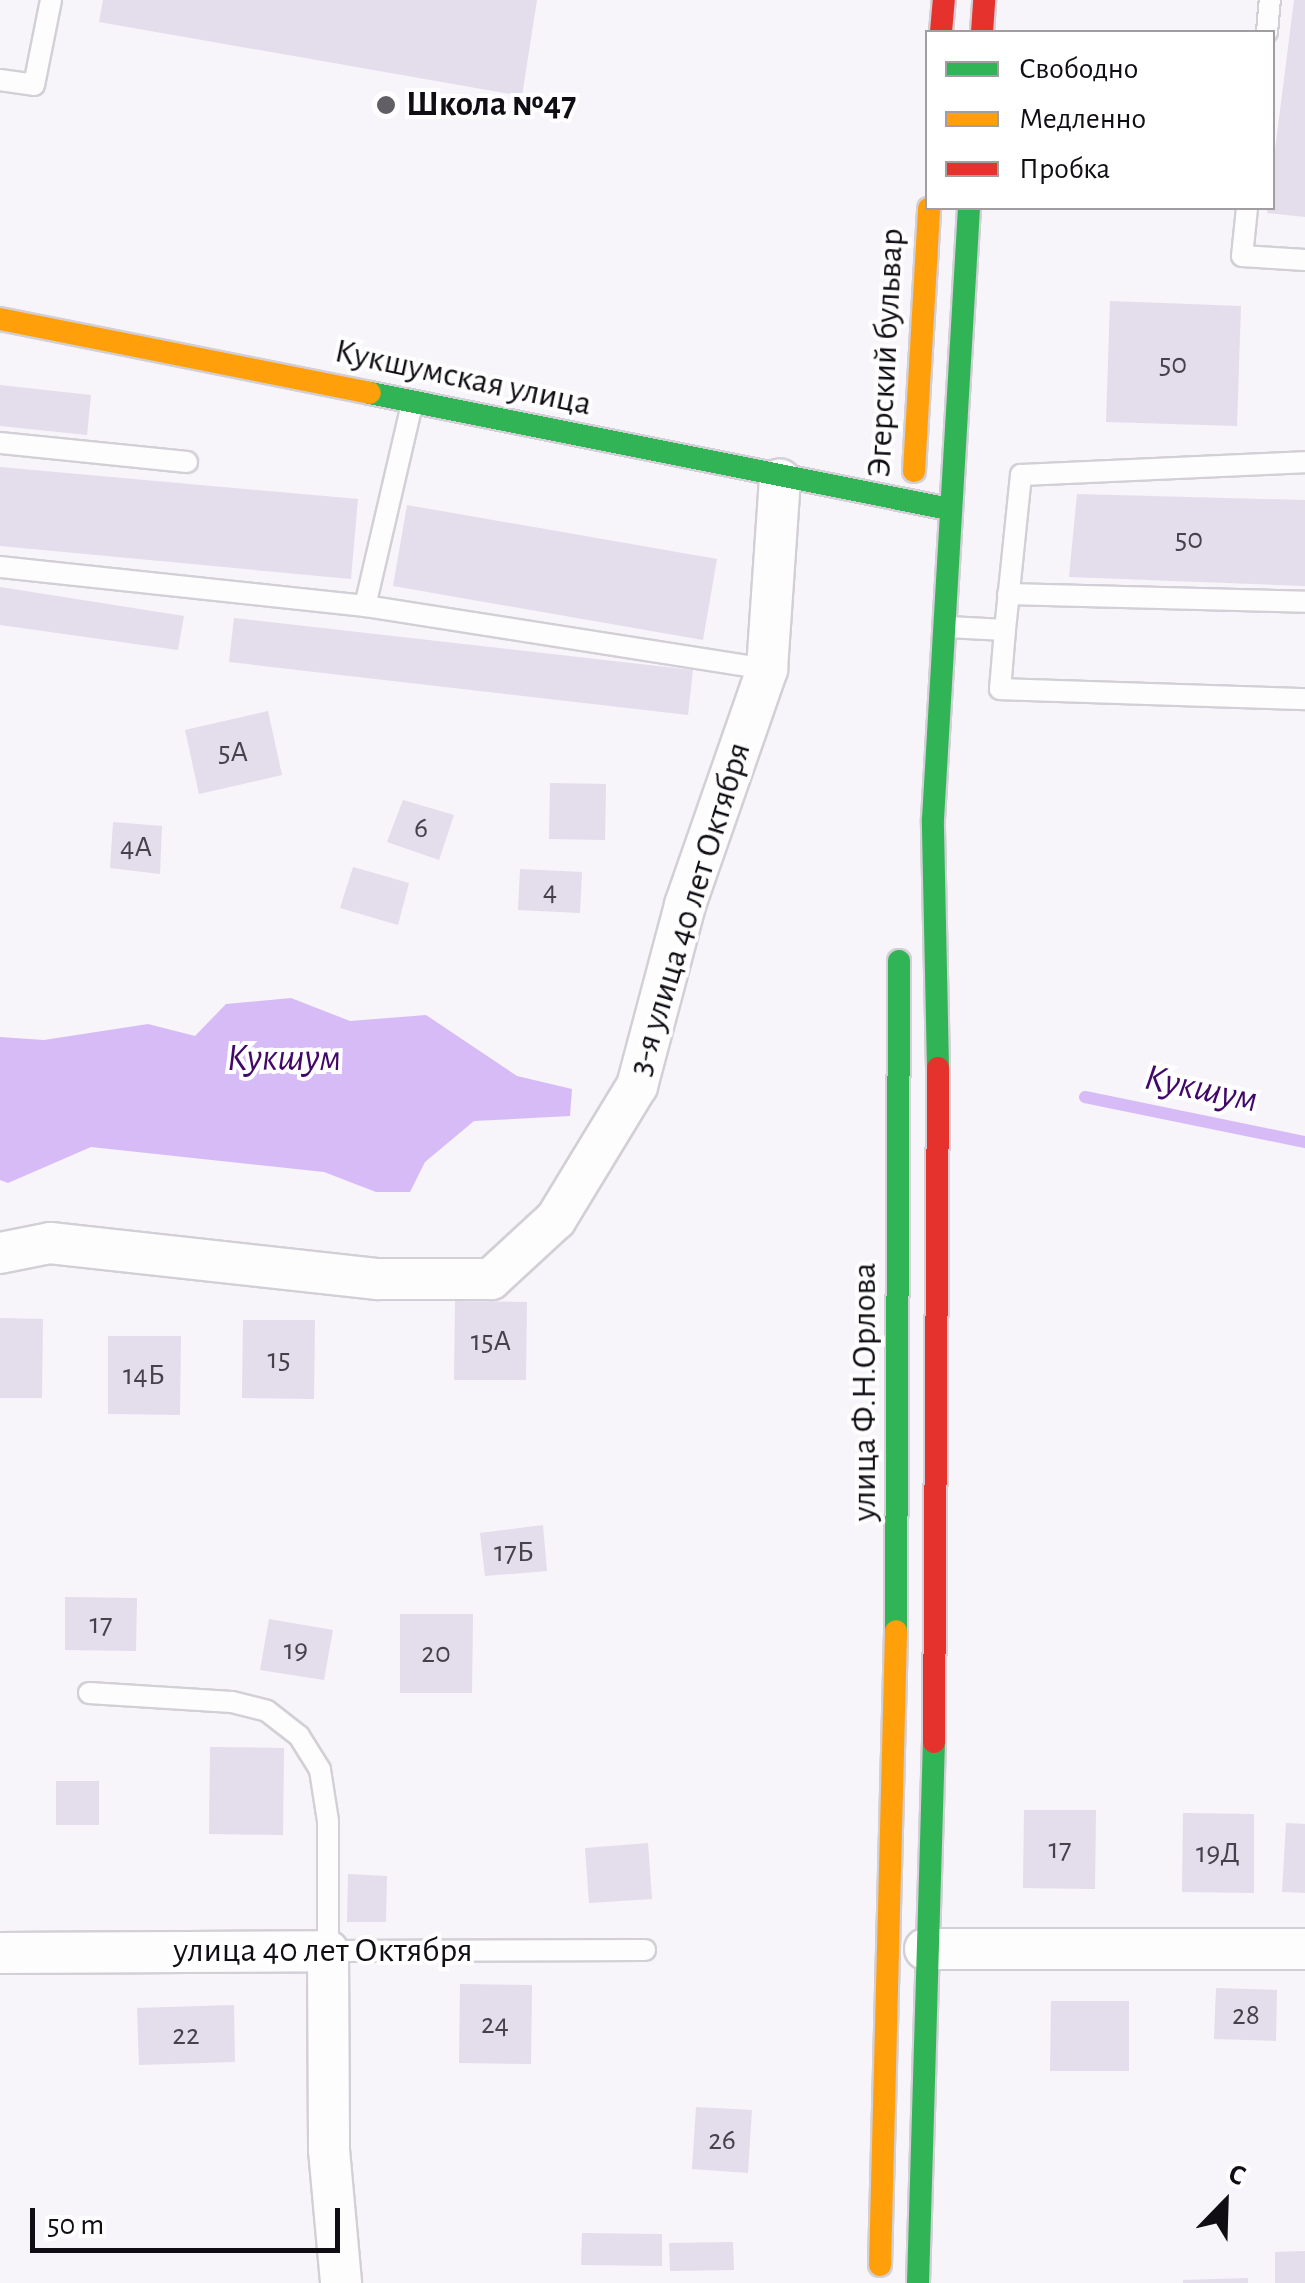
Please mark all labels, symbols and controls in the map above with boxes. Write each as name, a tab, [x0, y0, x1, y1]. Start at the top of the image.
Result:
legend	[925, 30, 1275, 210]
text: Свободно	[1019, 54, 1138, 84]
place label: Школа №47	[406, 84, 576, 126]
marker: Школа №47	[375, 94, 397, 116]
text: Медленно	[1019, 104, 1146, 134]
text: Пробка	[1019, 154, 1110, 184]
street label: Эгерский бульвар	[858, 227, 914, 479]
street label: Кукшумская улица	[331, 330, 595, 426]
house number: 50	[1159, 346, 1187, 382]
house number: 50	[1175, 521, 1203, 557]
house number: 5А	[218, 734, 248, 770]
street label: 3-я улица 40 лет Октября	[619, 737, 761, 1081]
house number: 6	[414, 810, 428, 846]
house number: 4А	[120, 829, 152, 865]
house number: 4	[543, 873, 557, 909]
water label: Кукшум	[227, 1037, 341, 1083]
water label: Кукшум	[1140, 1056, 1262, 1124]
street label: улица Ф.Н.Орлова	[844, 1263, 886, 1521]
house number: 15А	[471, 1323, 511, 1359]
house number: 15	[268, 1341, 290, 1377]
house number: 14Б	[123, 1357, 165, 1393]
house number: 17Б	[494, 1534, 534, 1570]
house number: 17	[90, 1606, 112, 1642]
house number: 19	[284, 1632, 308, 1668]
house number: 20	[421, 1635, 451, 1671]
house number: 17	[1049, 1831, 1071, 1867]
house number: 19Д	[1196, 1835, 1240, 1871]
street label: улица 40 лет Октября	[173, 1930, 473, 1972]
house number: 28	[1232, 1997, 1260, 2033]
house number: 24	[481, 2006, 509, 2042]
house number: 22	[172, 2017, 200, 2053]
house number: 26	[708, 2122, 736, 2158]
north arrow	[1175, 2153, 1275, 2253]
text: С	[1224, 2159, 1249, 2191]
scale bar	[35, 2188, 345, 2250]
text: 50 m	[47, 2210, 104, 2240]

